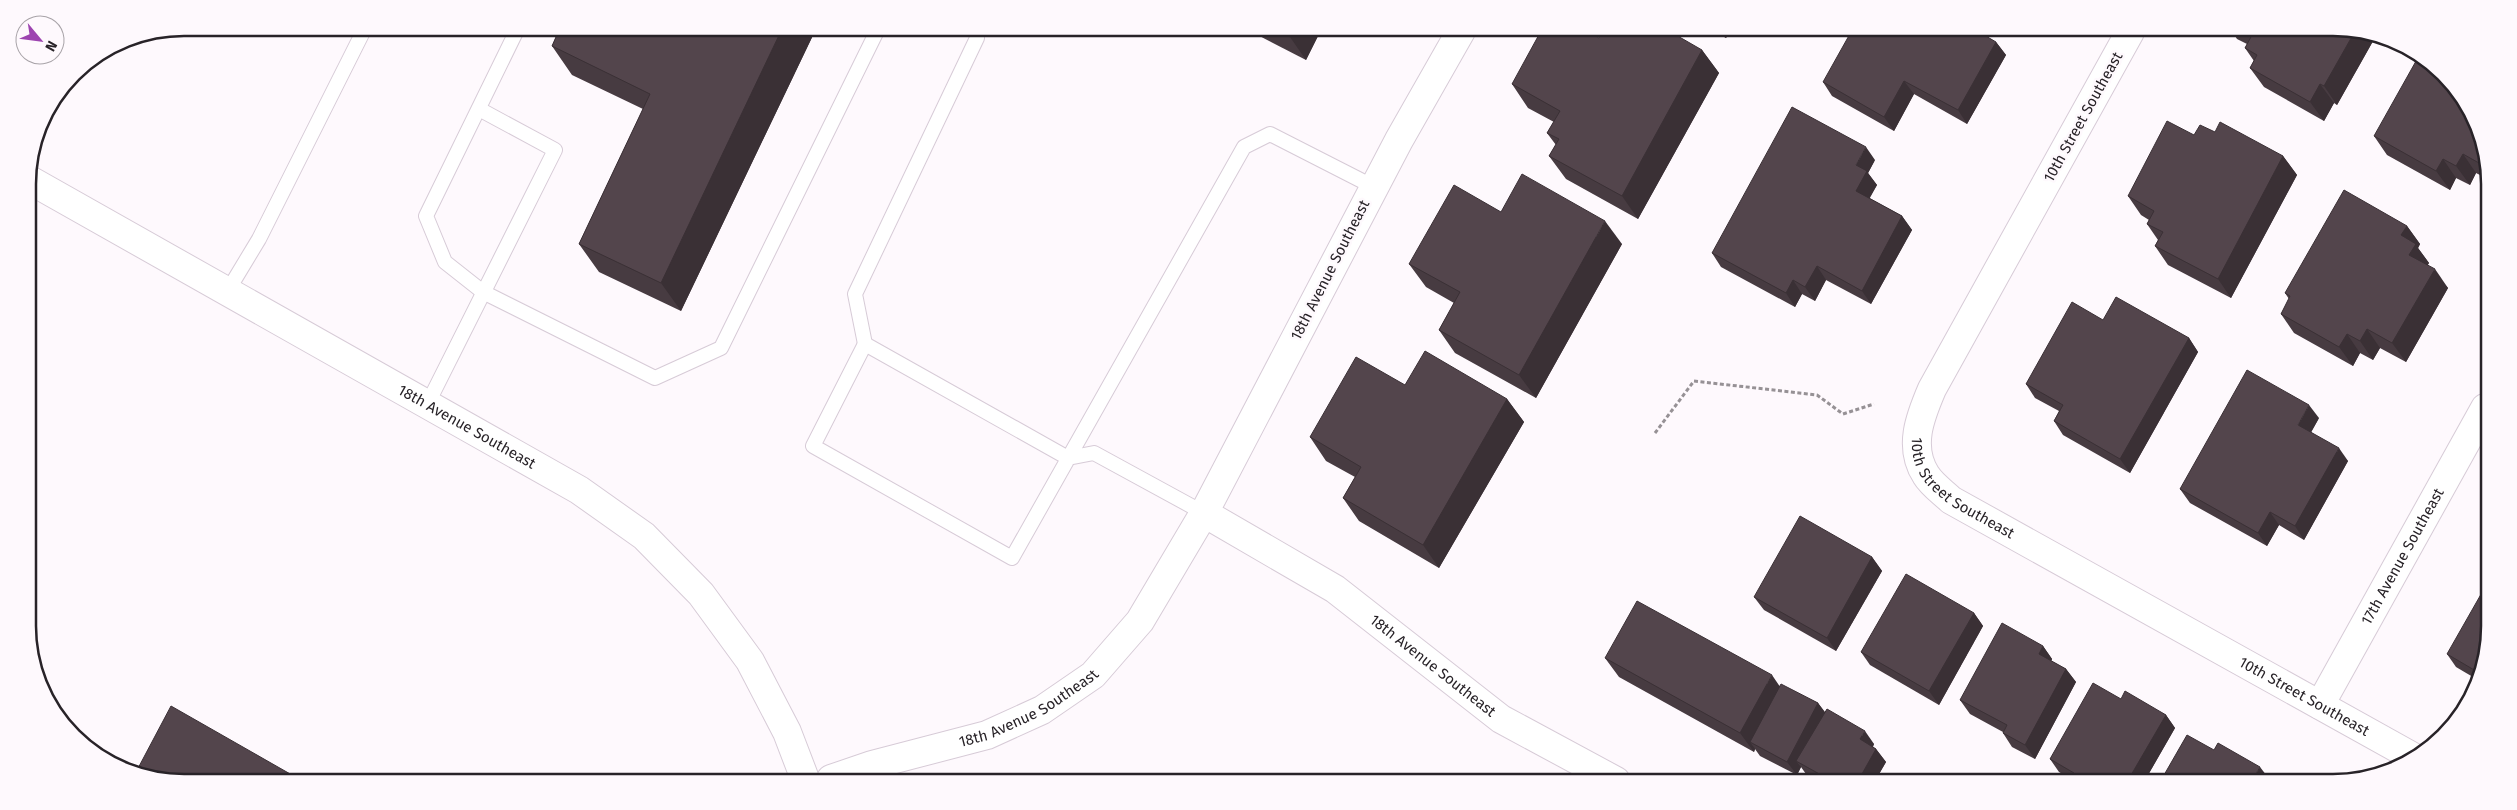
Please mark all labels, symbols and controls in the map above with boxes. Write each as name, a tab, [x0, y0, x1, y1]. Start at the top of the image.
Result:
north arrow	[15, 15, 65, 65]
text: N	[41, 38, 61, 54]
street label: 10th Street Southeast	[2040, 48, 2127, 185]
street label: 18th Avenue Southeast	[1287, 196, 1373, 343]
street label: 18th Avenue Southeast	[395, 381, 539, 473]
street label: 10th Street Southeast	[1908, 437, 2018, 543]
street label: 17th Avenue Southeast	[2357, 484, 2448, 628]
street label: 18th Avenue Southeast	[1366, 611, 1500, 721]
street label: 10th Street Southeast	[2236, 653, 2373, 740]
street label: 18th Avenue Southeast	[957, 666, 1103, 751]

